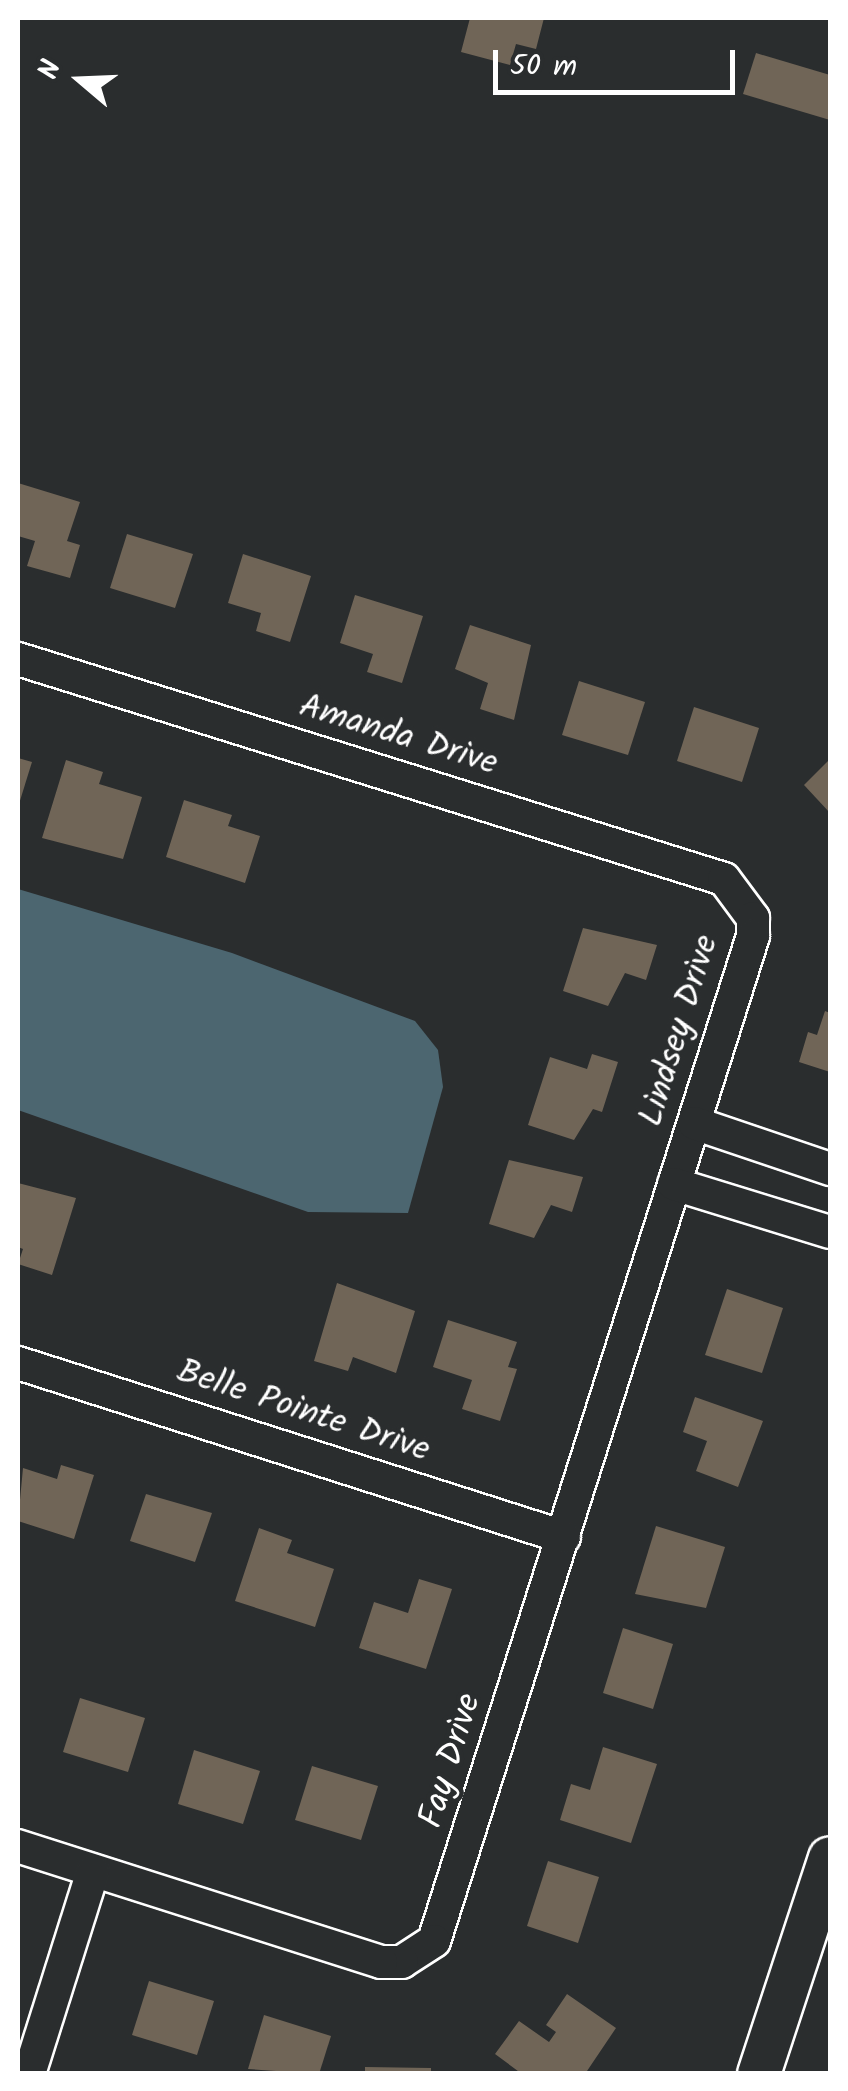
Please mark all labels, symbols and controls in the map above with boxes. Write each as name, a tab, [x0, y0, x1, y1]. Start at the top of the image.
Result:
north arrow	[30, 30, 130, 130]
scale bar	[498, 30, 740, 92]
text: 50 m	[510, 43, 577, 91]
text: N	[27, 54, 75, 86]
street label: Amanda Drive	[294, 686, 502, 786]
street label: Lindsey Drive	[631, 930, 729, 1132]
street label: Belle Pointe Drive	[171, 1351, 435, 1473]
street label: Fay Drive	[411, 1689, 491, 1833]

